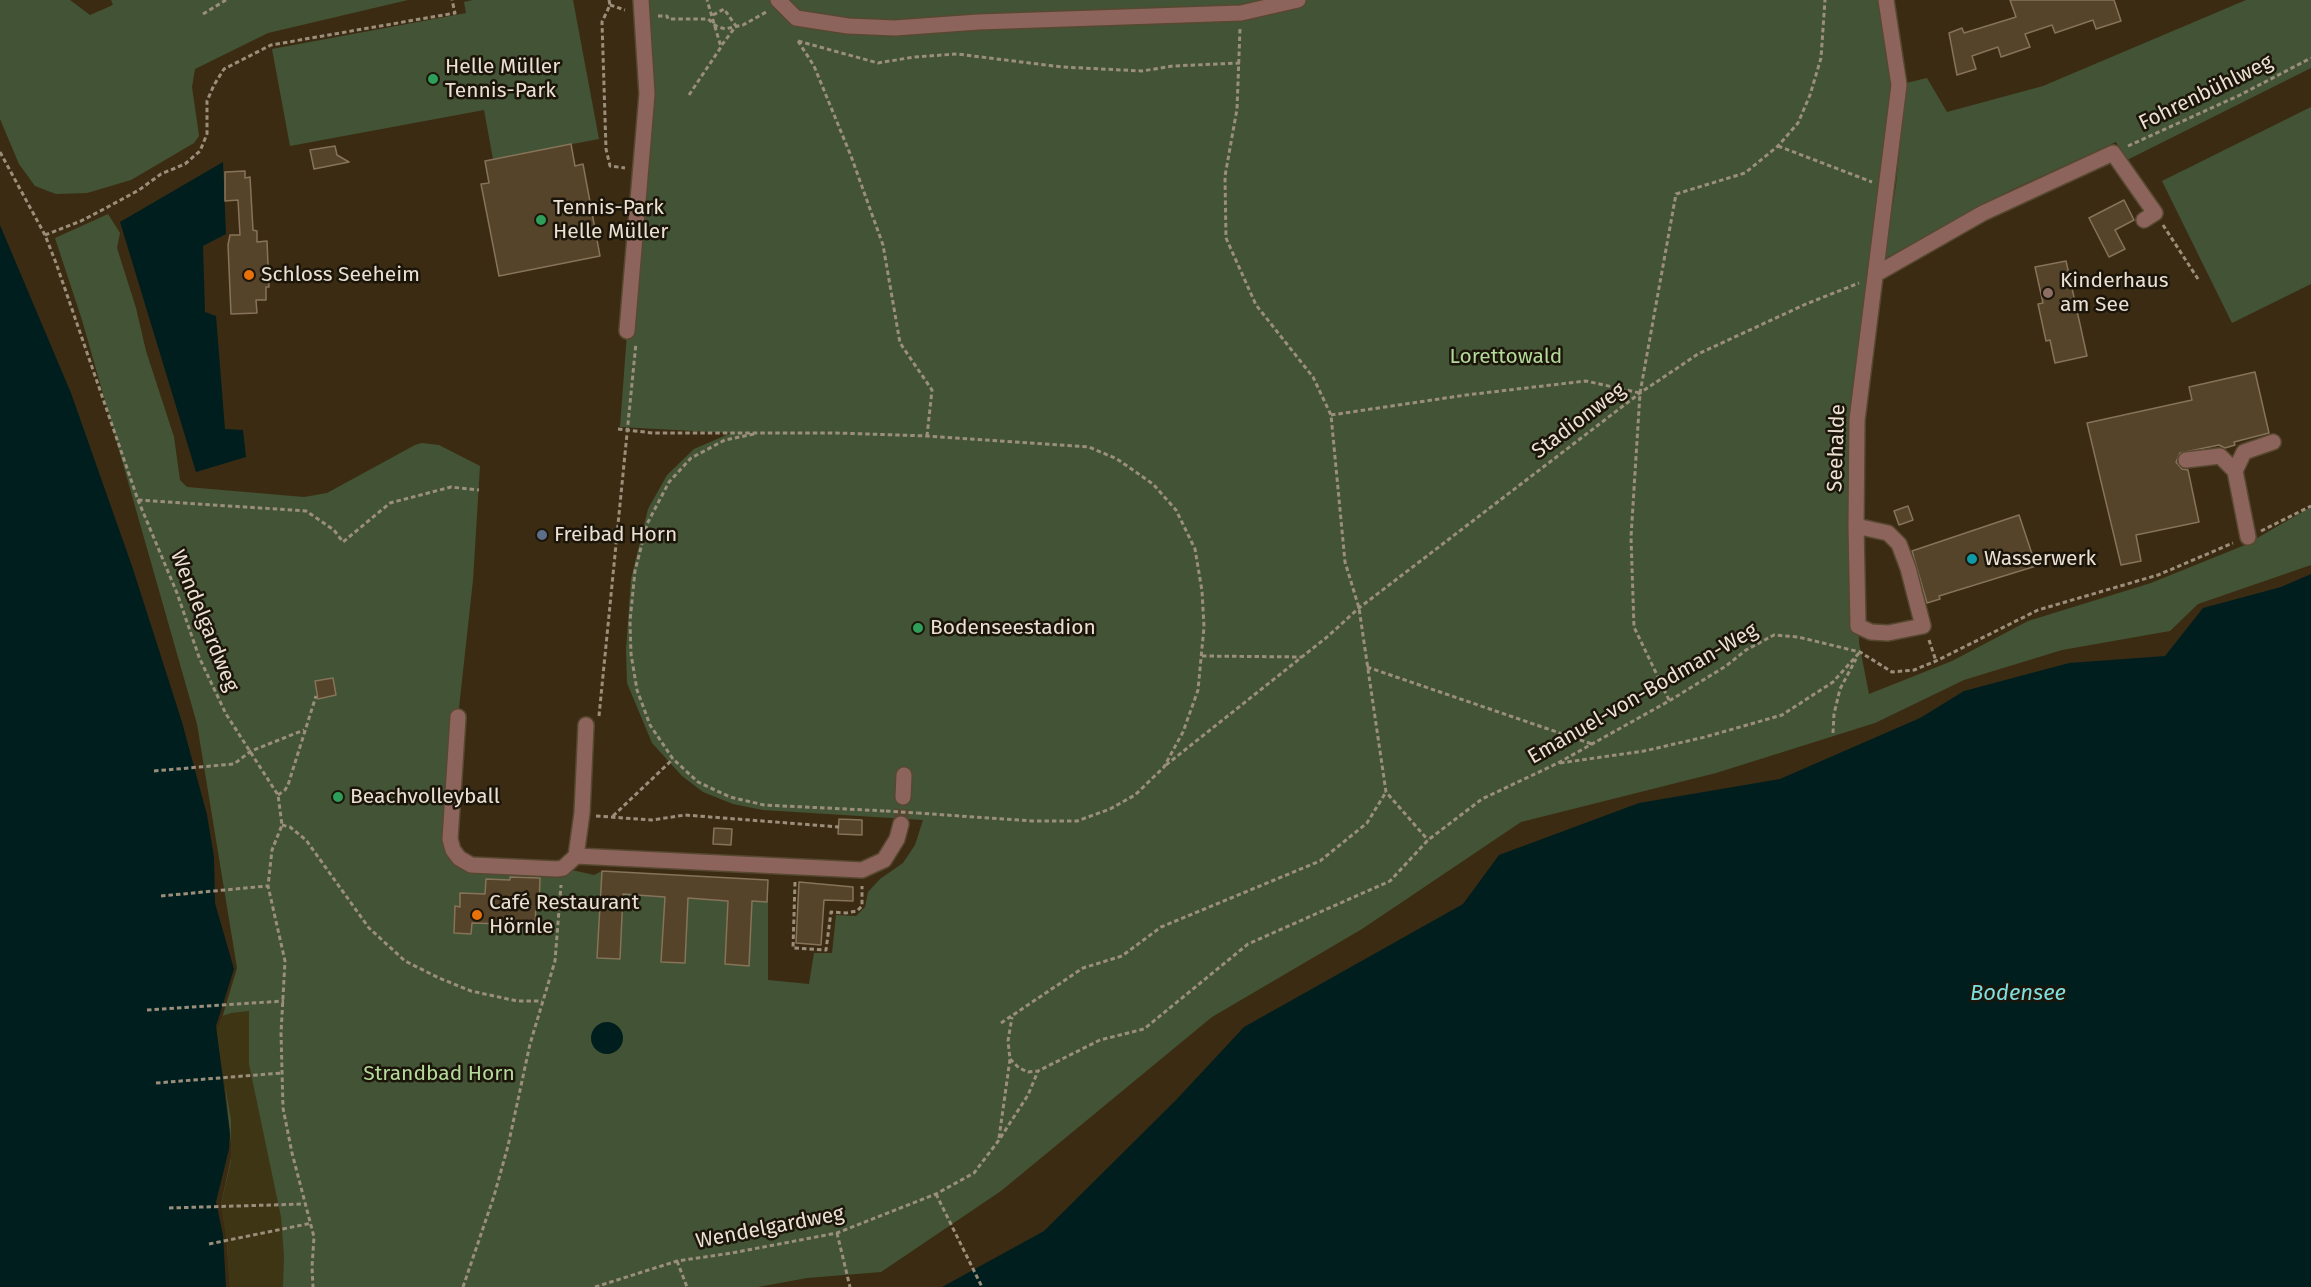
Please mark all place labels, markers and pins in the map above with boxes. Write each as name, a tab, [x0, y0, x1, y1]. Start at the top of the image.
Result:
place label: Helle Müller Tennis-Park	[445, 54, 560, 104]
marker: Helle Müller Tennis-Park	[426, 72, 440, 86]
place label: Tennis-Park Helle Müller	[553, 195, 668, 245]
marker: Tennis-Park Helle Müller	[534, 213, 548, 227]
place label: Schloss Seeheim	[261, 262, 420, 288]
marker: Schloss Seeheim	[242, 268, 256, 282]
place label: Kinderhaus am See	[2060, 268, 2168, 318]
marker: Kinderhaus am See	[2041, 286, 2055, 300]
place label: Freibad Horn	[554, 522, 677, 548]
marker: Freibad Horn	[535, 528, 549, 542]
place label: Wasserwerk	[1984, 546, 2096, 572]
marker: Wasserwerk	[1965, 552, 1979, 566]
place label: Bodenseestadion	[930, 615, 1096, 641]
marker: Bodenseestadion	[911, 621, 925, 635]
place label: Beachvolleyball	[350, 784, 500, 810]
marker: Beachvolleyball	[331, 790, 345, 804]
place label: Café Restaurant Hörnle	[489, 890, 639, 940]
marker: Café Restaurant Hörnle	[470, 908, 484, 922]

